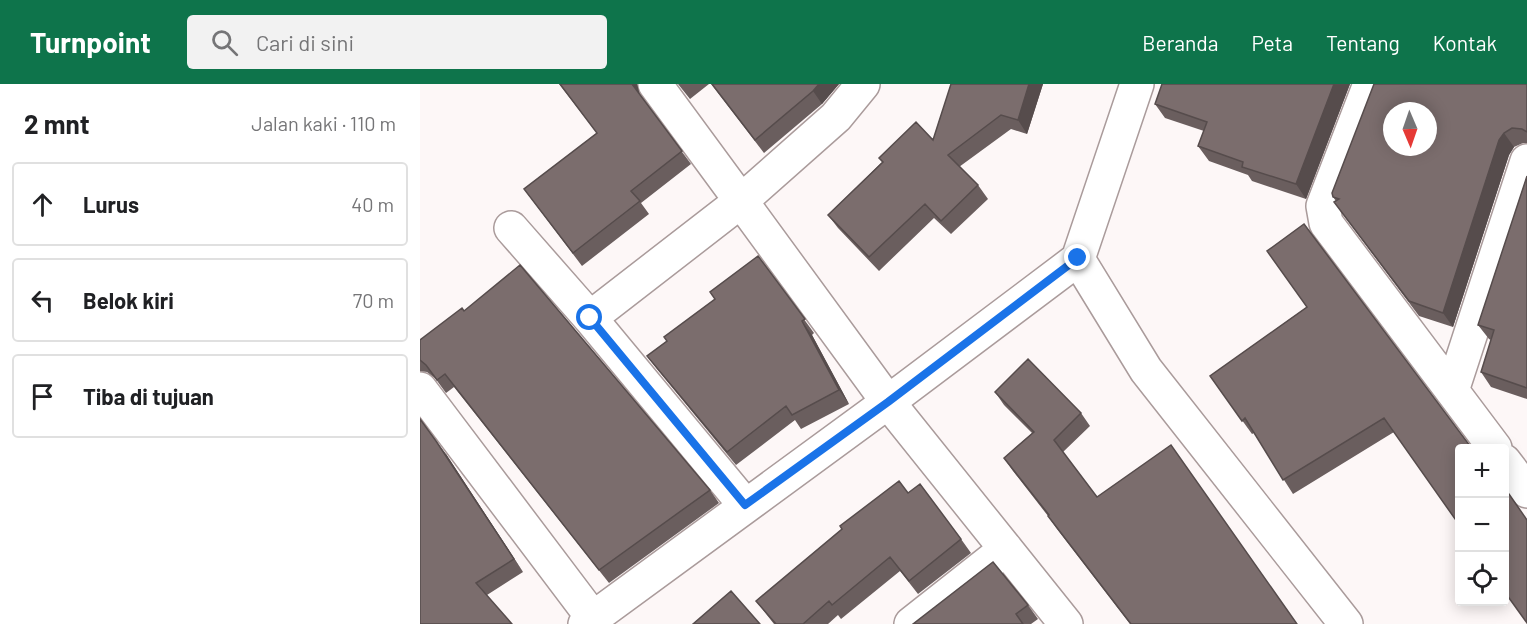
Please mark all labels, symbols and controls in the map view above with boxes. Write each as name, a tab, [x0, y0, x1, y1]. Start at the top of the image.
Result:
search box	[187, 15, 607, 69]
text: Turnpoint	[30, 25, 151, 59]
icon: search	[208, 26, 241, 59]
text: Cari di sini	[256, 29, 354, 55]
text: Beranda	[1142, 30, 1218, 55]
text: Peta	[1251, 30, 1293, 55]
text: Tentang	[1326, 30, 1400, 55]
text: Kontak	[1433, 30, 1497, 55]
north arrow	[1383, 102, 1437, 156]
text: 2 mnt	[24, 108, 90, 139]
text: Jalan kaki · 110 m	[251, 111, 396, 135]
icon: ahead	[26, 188, 59, 221]
text: Lurus	[83, 191, 139, 217]
text: 40 m	[351, 192, 394, 216]
route end	[1064, 244, 1090, 270]
icon: left	[26, 284, 59, 317]
text: Belok kiri	[83, 287, 174, 313]
text: 70 m	[353, 288, 394, 312]
route start	[576, 304, 602, 330]
icon: arrive	[26, 380, 59, 413]
text: Tiba di tujuan	[83, 383, 214, 409]
map controls	[1455, 444, 1509, 606]
button: +	[1455, 444, 1509, 498]
button: −	[1455, 498, 1509, 552]
button: locate	[1455, 552, 1509, 606]

